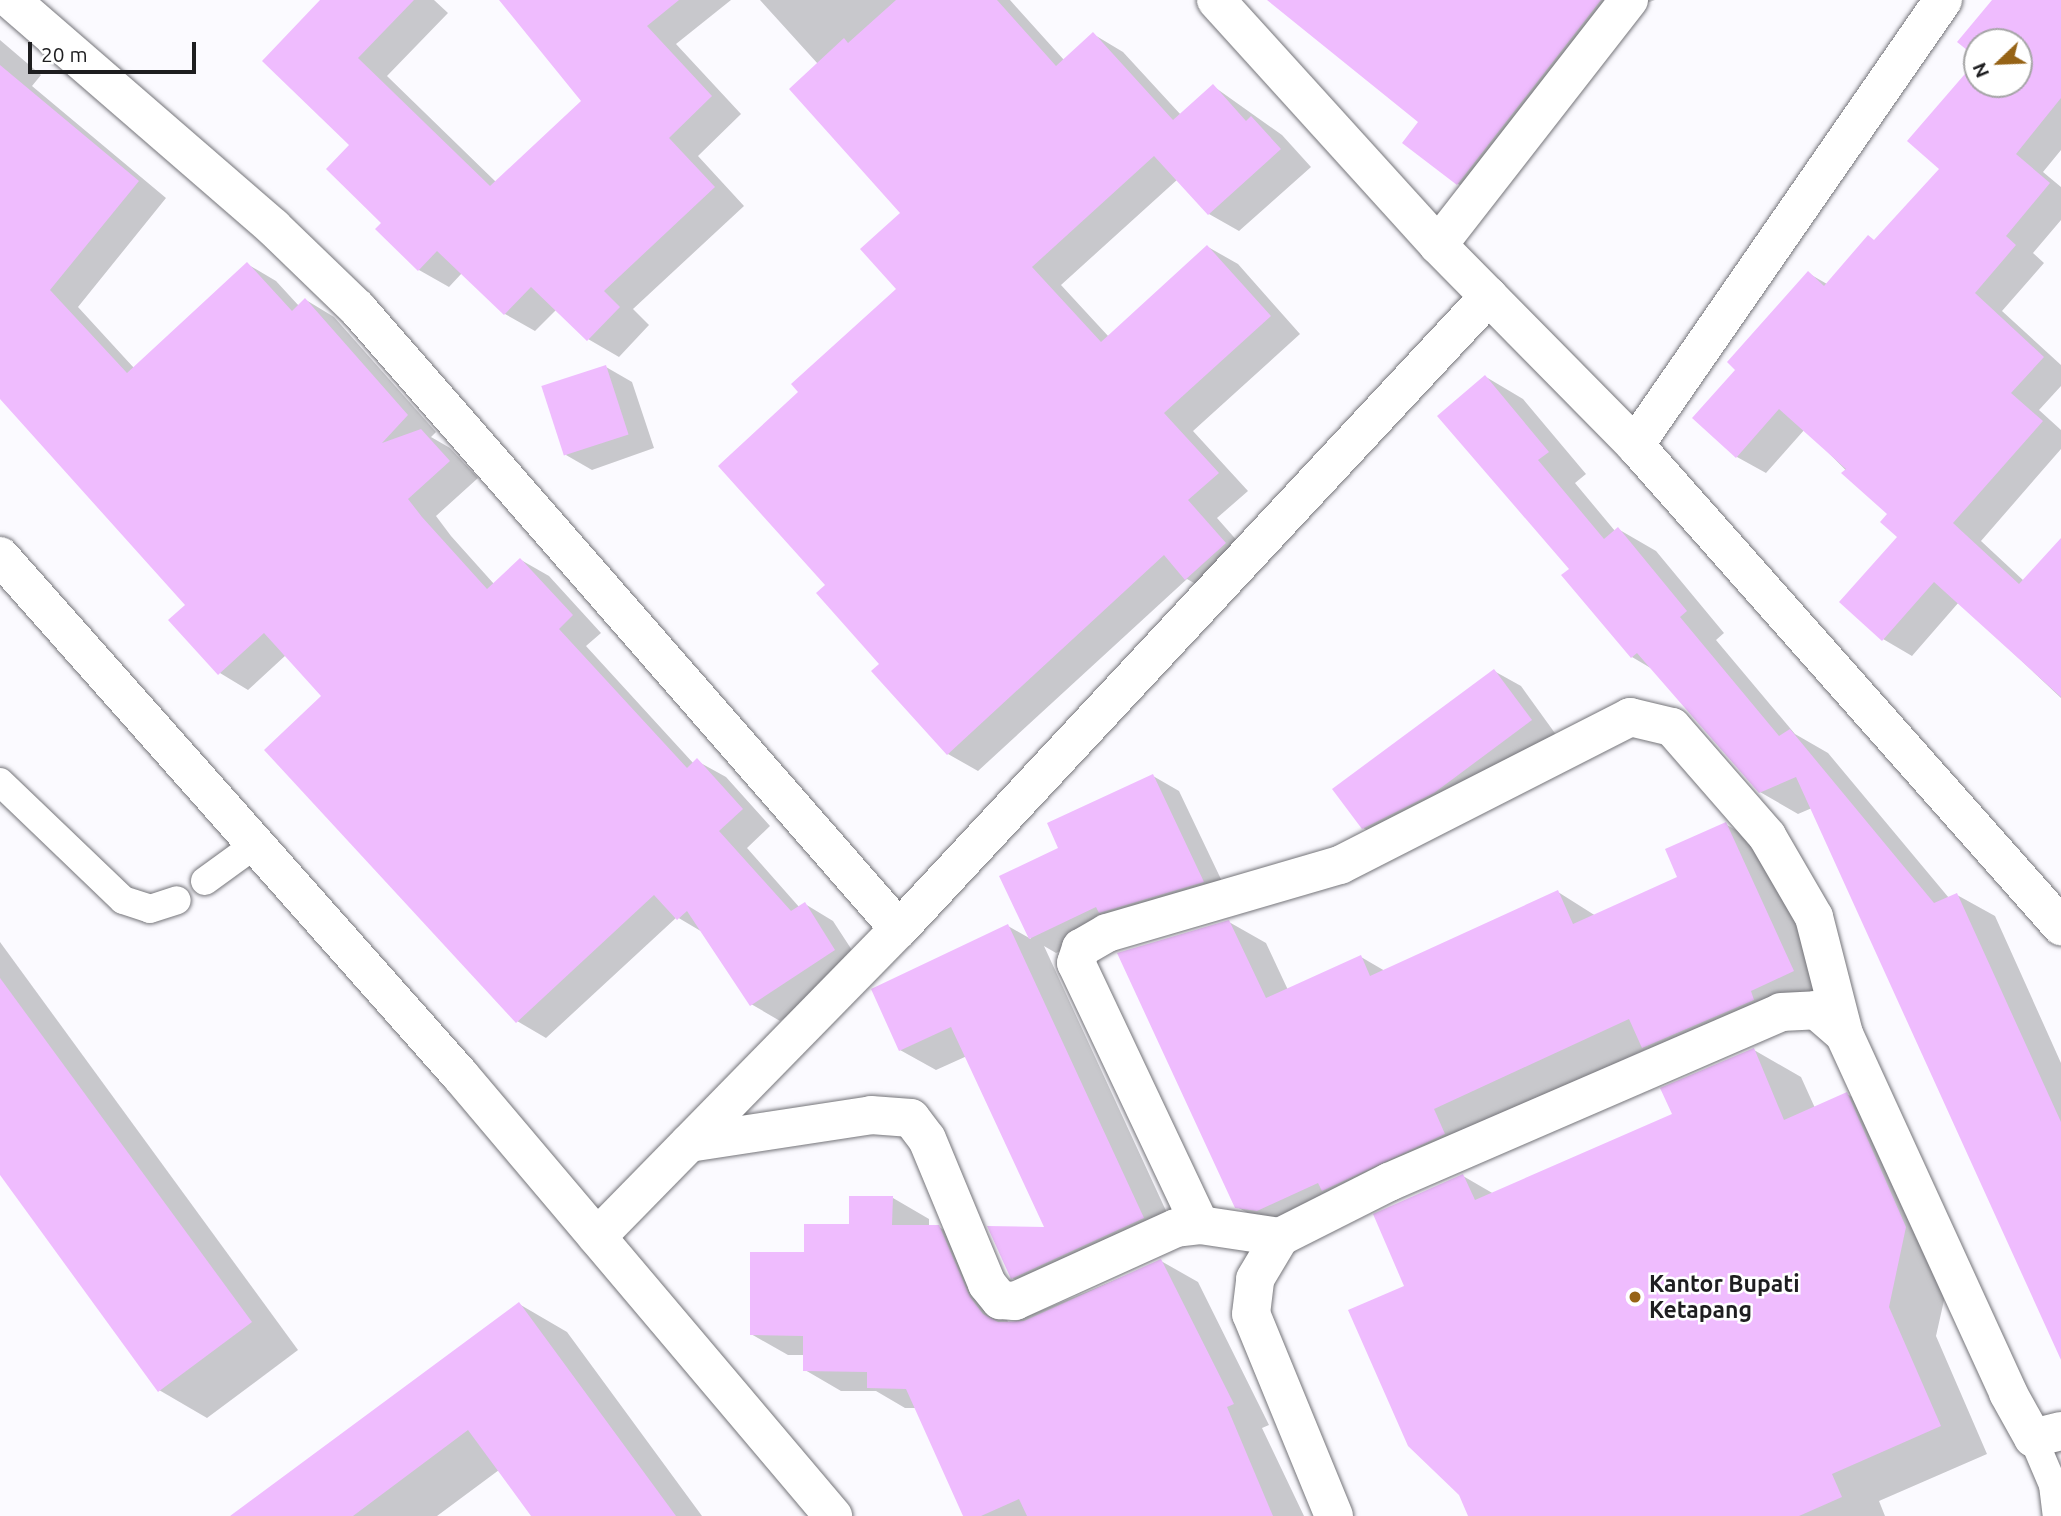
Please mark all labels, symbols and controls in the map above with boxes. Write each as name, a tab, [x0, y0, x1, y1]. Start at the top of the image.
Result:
scale bar	[32, 28, 200, 72]
north arrow	[1963, 28, 2033, 98]
text: 20 m	[41, 42, 88, 66]
text: N	[1968, 60, 1993, 81]
place label: Kantor Bupati Ketapang	[1649, 1270, 1800, 1324]
marker: Kantor Bupati Ketapang	[1627, 1289, 1643, 1305]

